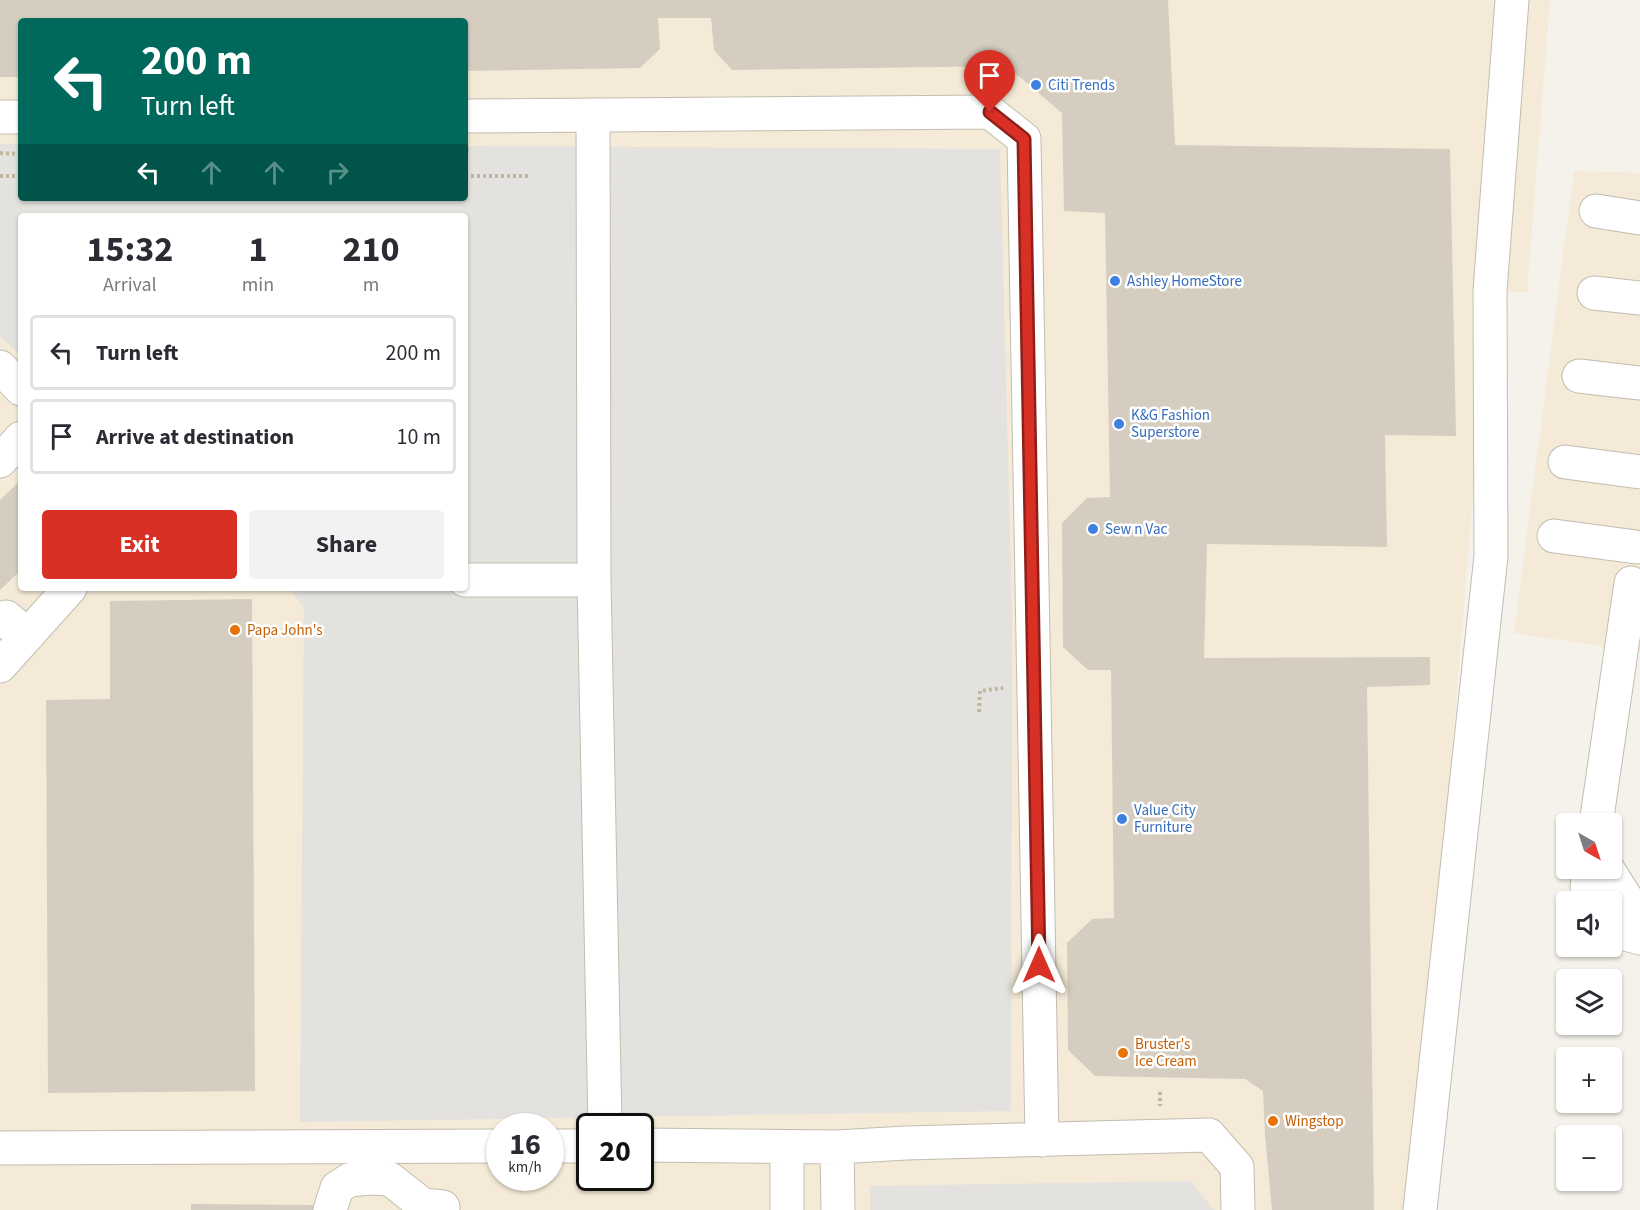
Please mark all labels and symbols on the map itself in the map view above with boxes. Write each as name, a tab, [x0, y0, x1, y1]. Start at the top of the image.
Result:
pin	[964, 50, 1015, 112]
place label: Citi Trends	[1048, 75, 1115, 96]
marker: Citi Trends	[1029, 78, 1043, 92]
place label: Ashley HomeStore	[1127, 271, 1242, 292]
marker: Ashley HomeStore	[1108, 274, 1122, 288]
place label: K&G Fashion Superstore	[1131, 405, 1210, 443]
marker: K&G Fashion Superstore	[1112, 417, 1126, 431]
place label: Sew n Vac	[1105, 519, 1167, 540]
marker: Sew n Vac	[1086, 522, 1100, 536]
place label: Papa John's	[247, 620, 323, 641]
marker: Papa John's	[228, 623, 242, 637]
place label: Value City Furniture	[1134, 800, 1196, 838]
marker: Value City Furniture	[1115, 812, 1129, 826]
north arrow	[1556, 813, 1622, 879]
position arrow	[1007, 933, 1071, 997]
place label: Bruster's Ice Cream	[1135, 1034, 1197, 1072]
marker: Bruster's Ice Cream	[1116, 1046, 1130, 1060]
place label: Wingstop	[1285, 1111, 1344, 1132]
speed limit sign: 20	[576, 1113, 654, 1191]
marker: Wingstop	[1266, 1114, 1280, 1128]

